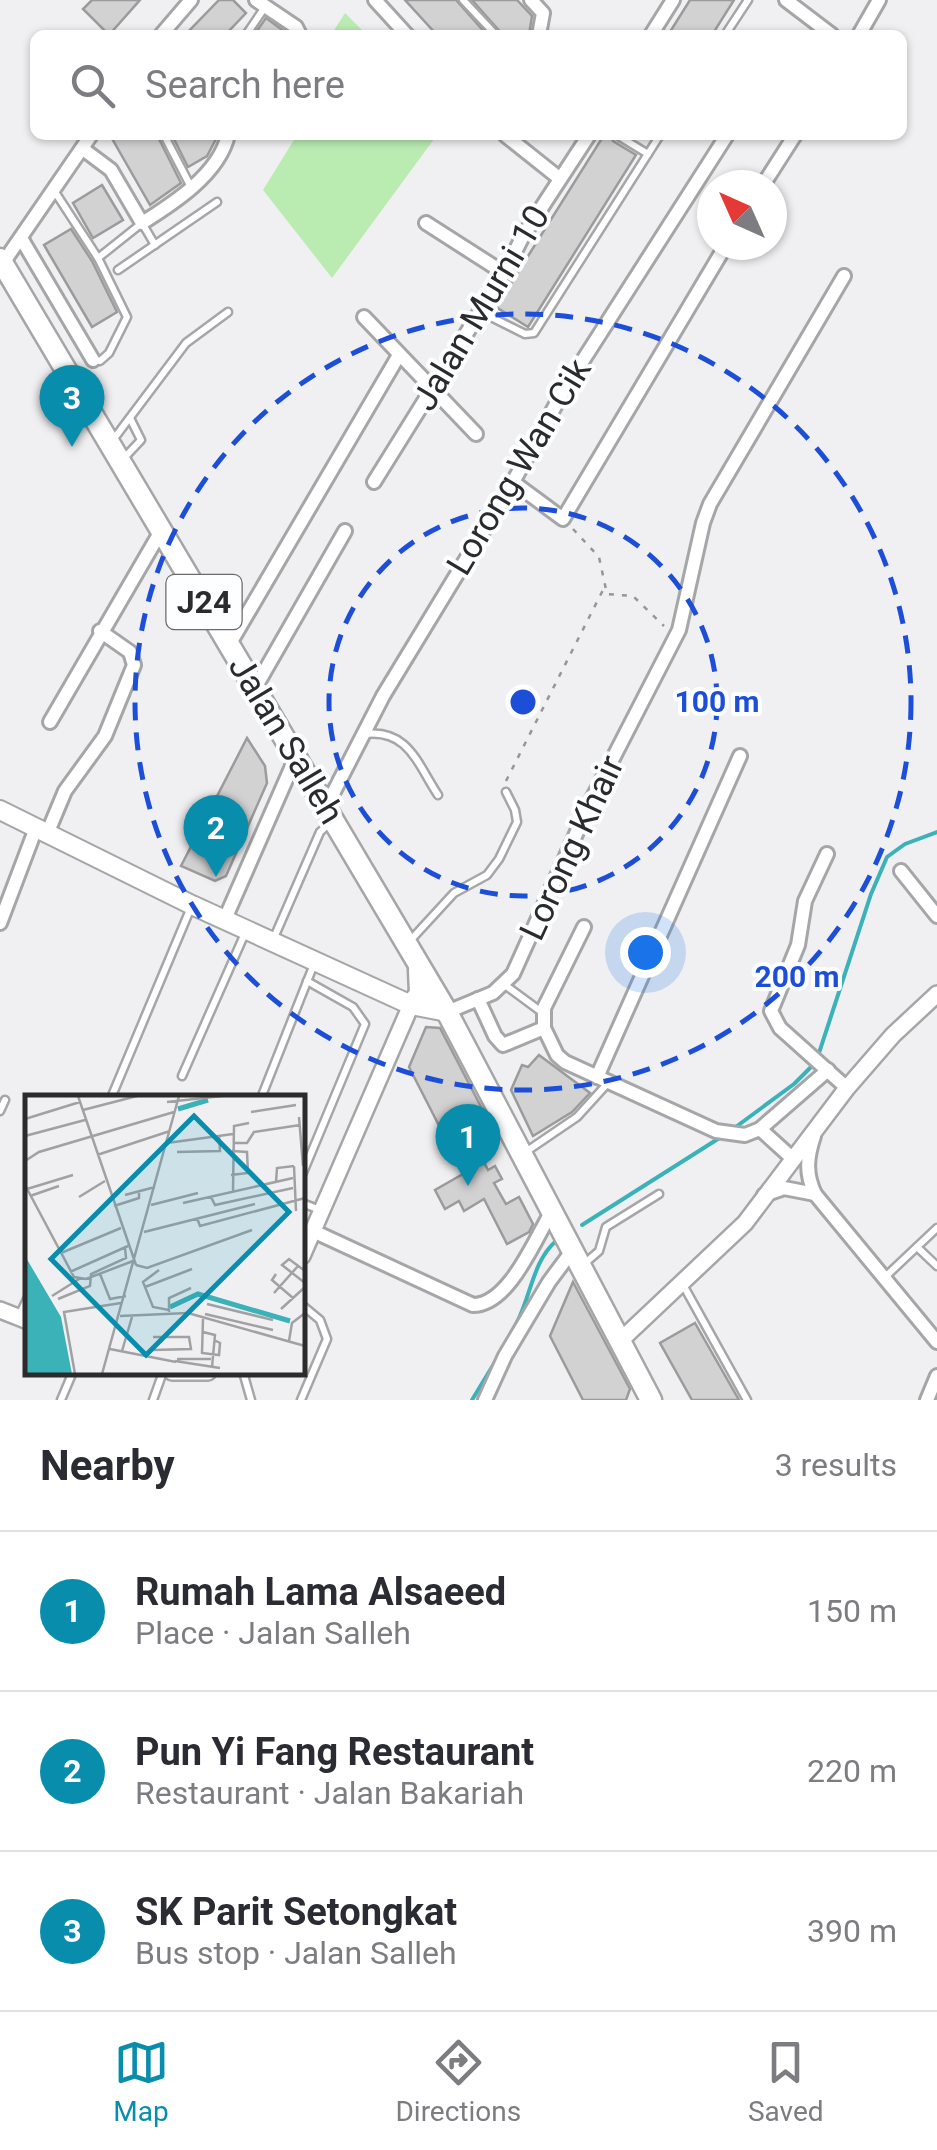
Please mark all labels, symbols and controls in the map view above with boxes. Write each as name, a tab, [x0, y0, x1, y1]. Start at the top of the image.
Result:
search box	[30, 30, 907, 140]
icon: search	[65, 58, 120, 113]
text: Search here	[145, 63, 345, 107]
north arrow	[697, 170, 787, 260]
street label: Jalan Murni 10	[404, 198, 558, 418]
street label: Lorong Wan Cik	[438, 351, 600, 582]
pin: 3	[40, 364, 104, 447]
road number: J24	[166, 575, 242, 629]
street label: Jalan Salleh	[220, 649, 352, 831]
centre of rings	[505, 684, 541, 720]
text: 100 m	[674, 684, 760, 719]
street label: Lorong Khair	[511, 749, 633, 947]
pin: 2	[184, 794, 248, 877]
your location	[620, 927, 671, 978]
text: 200 m	[754, 959, 840, 994]
inset map	[25, 1095, 305, 1375]
pin: 1	[436, 1104, 500, 1186]
text: Nearby	[40, 1441, 175, 1490]
text: 3 results	[775, 1446, 897, 1484]
text: Rumah Lama Alsaeed	[135, 1570, 506, 1614]
text: 1	[63, 1592, 82, 1630]
text: 150 m	[807, 1592, 897, 1630]
text: Place · Jalan Salleh	[135, 1614, 411, 1652]
text: Pun Yi Fang Restaurant	[135, 1730, 534, 1774]
text: 2	[63, 1752, 82, 1790]
text: 220 m	[807, 1752, 897, 1790]
text: Restaurant · Jalan Bakariah	[135, 1774, 524, 1812]
text: SK Parit Setongkat	[135, 1890, 457, 1934]
text: 3	[63, 1912, 82, 1950]
text: 390 m	[807, 1912, 897, 1950]
text: Bus stop · Jalan Salleh	[135, 1934, 457, 1972]
tab: Map	[113, 2035, 169, 2128]
tab: Directions	[395, 2035, 521, 2128]
tab: Saved	[748, 2035, 824, 2128]

